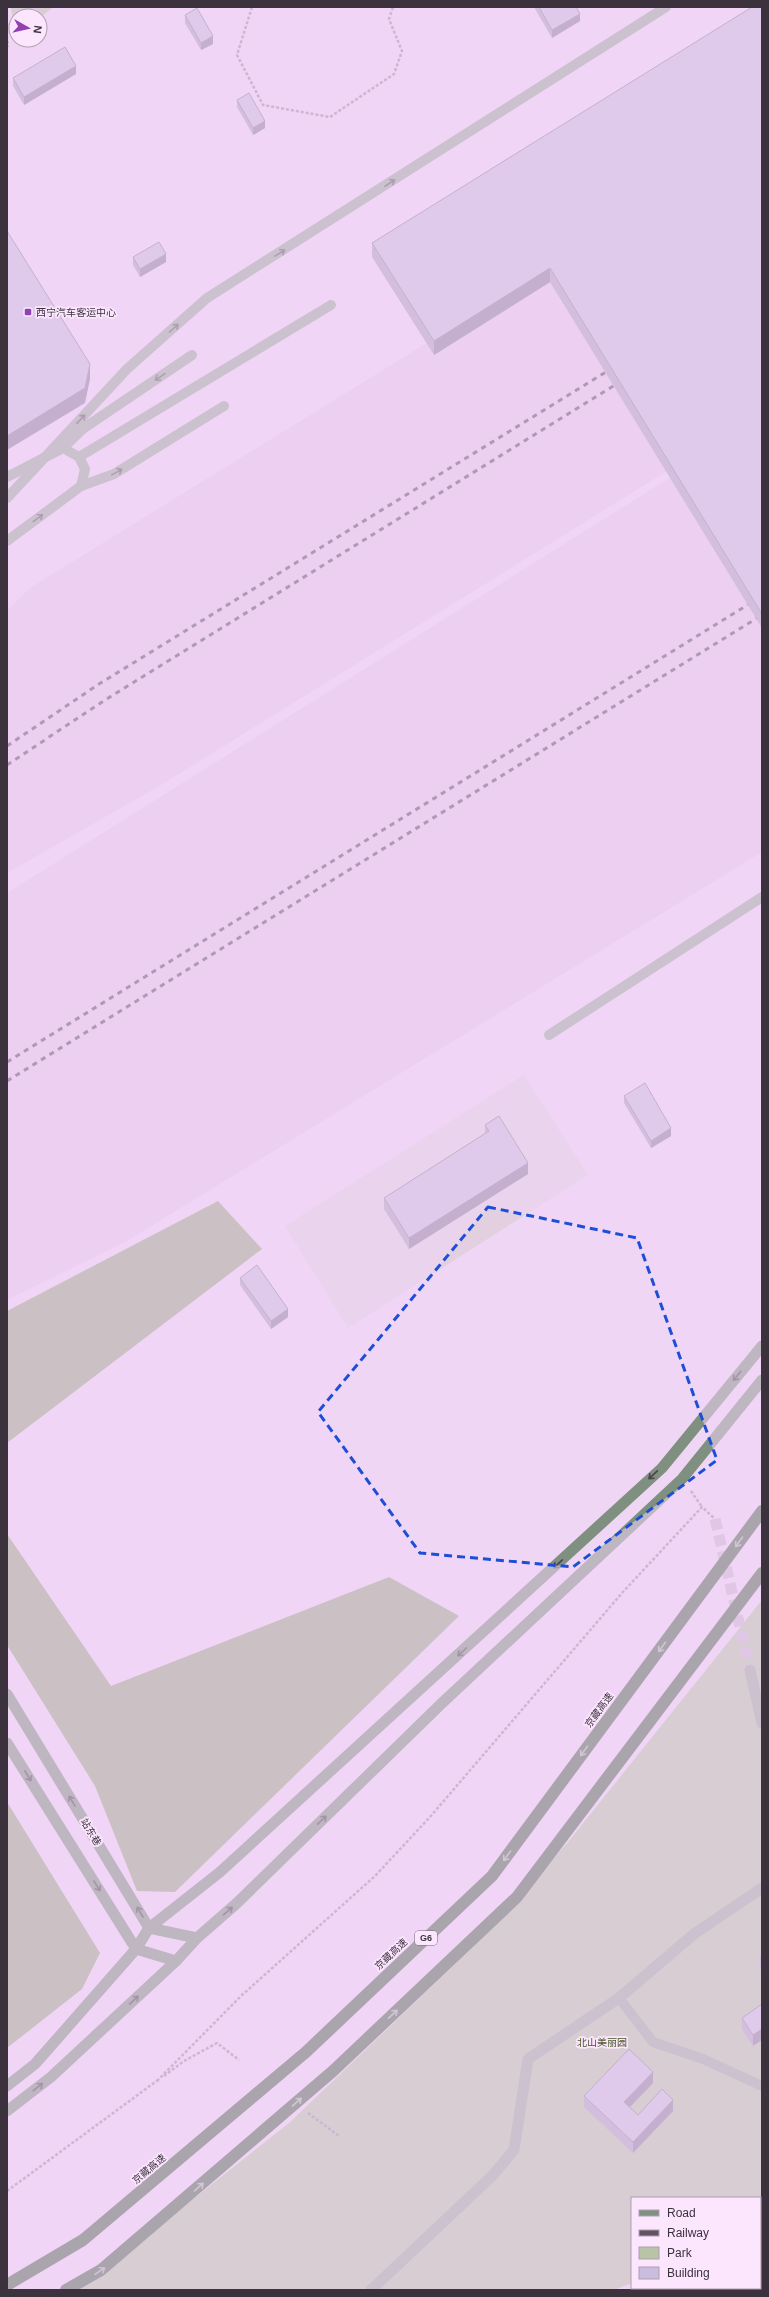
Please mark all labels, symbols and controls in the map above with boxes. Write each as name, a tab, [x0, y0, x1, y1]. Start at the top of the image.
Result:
north arrow	[8, 8, 48, 48]
text: N	[31, 25, 44, 34]
one-way arrow	[384, 179, 395, 187]
one-way arrow	[274, 249, 285, 257]
marker: 西宁汽车客运中心	[23, 307, 33, 317]
place label: 西宁汽车客运中心	[36, 307, 116, 318]
one-way arrow	[169, 323, 179, 332]
one-way arrow	[155, 373, 166, 381]
one-way arrow	[77, 413, 86, 424]
one-way arrow	[111, 467, 123, 475]
one-way arrow	[33, 514, 44, 522]
one-way arrow	[733, 1371, 742, 1382]
one-way arrow	[648, 1471, 659, 1480]
one-way arrow	[735, 1536, 743, 1547]
one-way arrow	[553, 1559, 563, 1568]
one-way arrow	[657, 1641, 666, 1652]
one-way arrow	[457, 1647, 467, 1656]
street label: 京藏高速	[583, 1691, 615, 1729]
one-way arrow	[580, 1745, 588, 1756]
one-way arrow	[24, 1770, 32, 1782]
one-way arrow	[68, 1795, 76, 1807]
one-way arrow	[317, 1815, 327, 1825]
street label: 站东巷	[79, 1816, 103, 1848]
one-way arrow	[503, 1850, 511, 1861]
one-way arrow	[93, 1880, 101, 1891]
one-way arrow	[135, 1906, 143, 1918]
one-way arrow	[223, 1906, 234, 1915]
road number: G6	[415, 1931, 437, 1945]
street label: 京藏高速	[373, 1936, 409, 1972]
one-way arrow	[129, 1995, 139, 2005]
one-way arrow	[388, 2009, 398, 2019]
park label: 北山美丽园	[577, 2037, 627, 2048]
one-way arrow	[32, 2083, 43, 2092]
one-way arrow	[292, 2097, 303, 2106]
street label: 京藏高速	[130, 2152, 168, 2186]
one-way arrow	[193, 2182, 204, 2191]
legend	[631, 2197, 761, 2289]
text: Road	[667, 2206, 696, 2220]
text: Railway	[667, 2226, 709, 2240]
text: Park	[667, 2246, 693, 2260]
one-way arrow	[94, 2266, 105, 2275]
text: Building	[667, 2266, 710, 2280]

